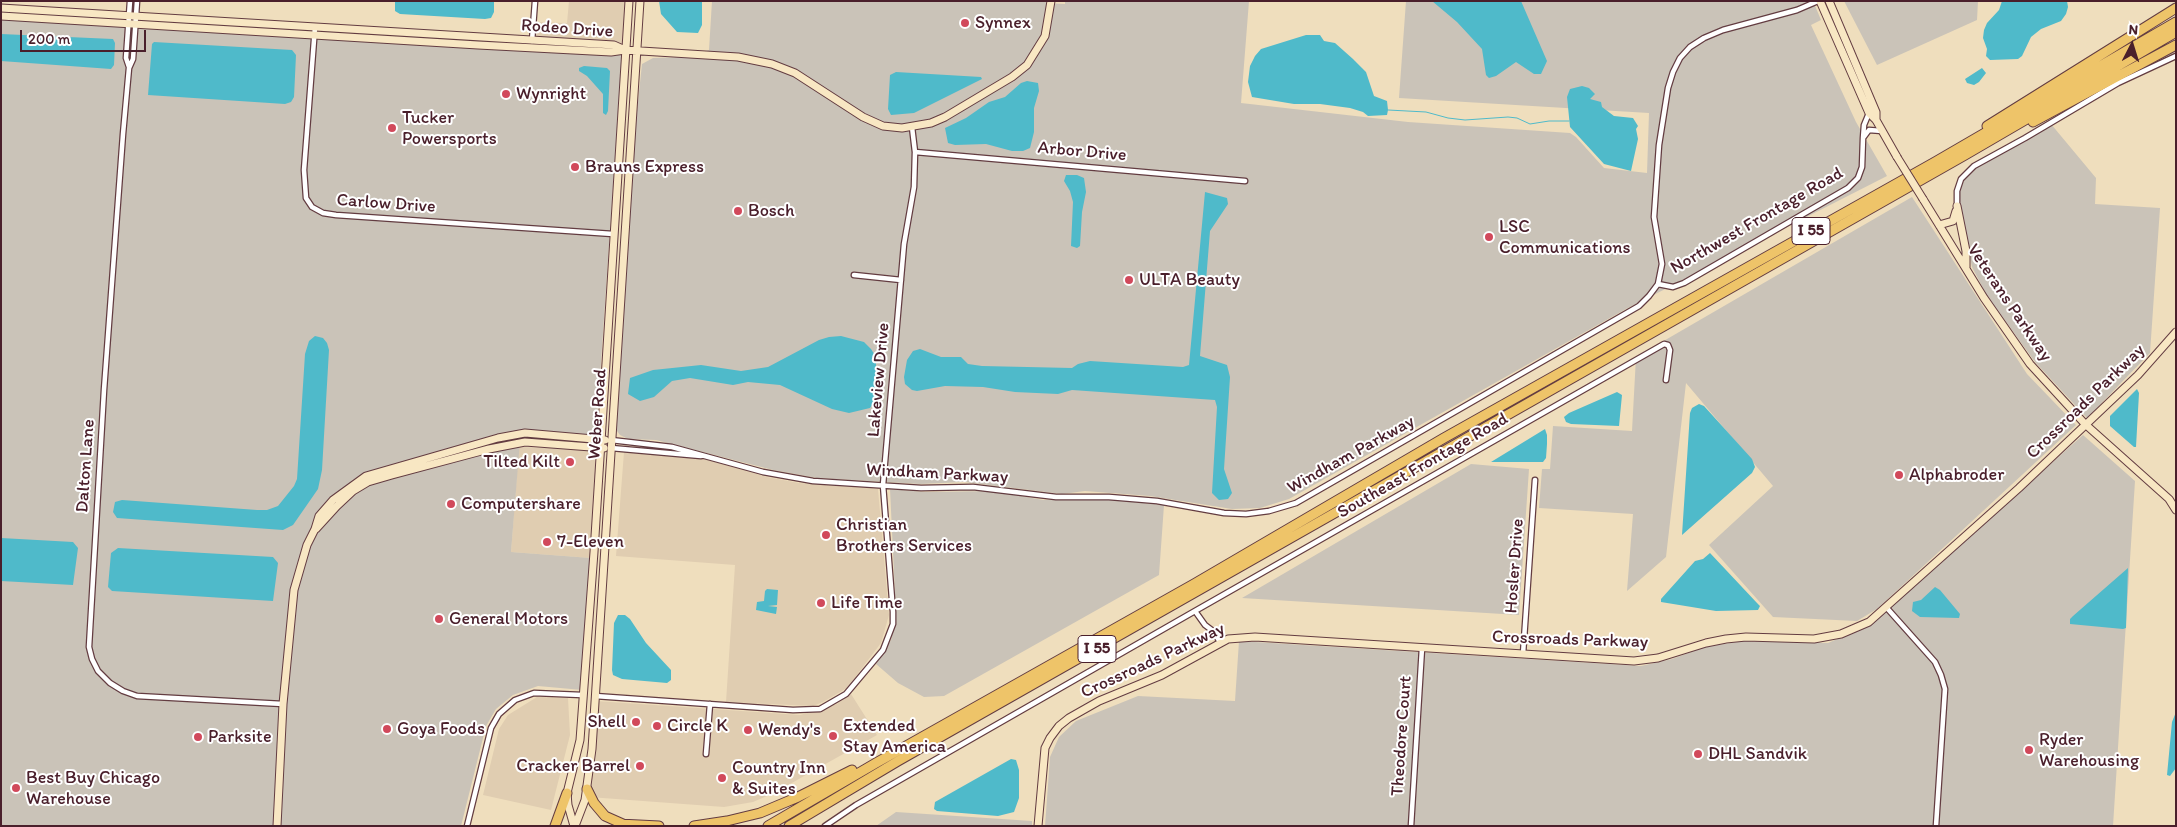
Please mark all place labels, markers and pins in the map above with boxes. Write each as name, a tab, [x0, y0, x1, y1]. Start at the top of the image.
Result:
place label: Synnex	[975, 12, 1031, 34]
marker: Synnex	[959, 17, 971, 29]
place label: Wynright	[516, 83, 586, 105]
marker: Wynright	[500, 88, 512, 100]
place label: Tucker Powersports	[402, 107, 497, 150]
marker: Tucker Powersports	[386, 122, 398, 134]
place label: Brauns Express	[585, 156, 704, 178]
marker: Brauns Express	[569, 161, 581, 173]
place label: Bosch	[748, 200, 795, 222]
marker: Bosch	[732, 205, 744, 217]
place label: LSC Communications	[1499, 216, 1631, 258]
marker: LSC Communications	[1483, 231, 1495, 243]
place label: ULTA Beauty	[1139, 269, 1240, 291]
marker: ULTA Beauty	[1123, 274, 1135, 286]
place label: Tilted Kilt	[483, 451, 560, 473]
marker: Tilted Kilt	[564, 456, 576, 468]
place label: Alphabroder	[1909, 464, 2004, 486]
marker: Alphabroder	[1893, 469, 1905, 481]
place label: Computershare	[461, 493, 581, 515]
marker: Computershare	[445, 498, 457, 510]
place label: Christian Brothers Services	[836, 514, 972, 556]
marker: Christian Brothers Services	[820, 529, 832, 541]
place label: 7-Eleven	[557, 531, 624, 553]
marker: 7-Eleven	[541, 536, 553, 548]
place label: Life Time	[831, 592, 903, 614]
marker: Life Time	[815, 597, 827, 609]
place label: General Motors	[449, 608, 568, 630]
marker: General Motors	[433, 613, 445, 625]
place label: Shell	[587, 711, 626, 733]
place label: Circle K	[667, 715, 728, 737]
place label: Extended Stay America	[843, 715, 946, 758]
marker: Shell	[630, 716, 642, 728]
place label: Goya Foods	[397, 718, 485, 740]
place label: Wendy's	[758, 719, 821, 741]
marker: Circle K	[651, 720, 663, 732]
marker: Goya Foods	[381, 723, 393, 735]
marker: Wendy's	[742, 724, 754, 736]
place label: Parksite	[208, 726, 272, 748]
place label: Ryder Warehousing	[2039, 729, 2139, 772]
marker: Extended Stay America	[827, 730, 839, 742]
marker: Parksite	[192, 731, 204, 743]
place label: DHL Sandvik	[1708, 743, 1807, 765]
marker: Ryder Warehousing	[2023, 744, 2035, 756]
marker: DHL Sandvik	[1692, 748, 1704, 760]
place label: Cracker Barrel	[516, 755, 630, 777]
place label: Country Inn & Suites	[732, 757, 826, 800]
marker: Cracker Barrel	[634, 760, 646, 772]
place label: Best Buy Chicago Warehouse	[26, 767, 160, 810]
marker: Country Inn & Suites	[716, 772, 728, 784]
marker: Best Buy Chicago Warehouse	[10, 782, 22, 794]

